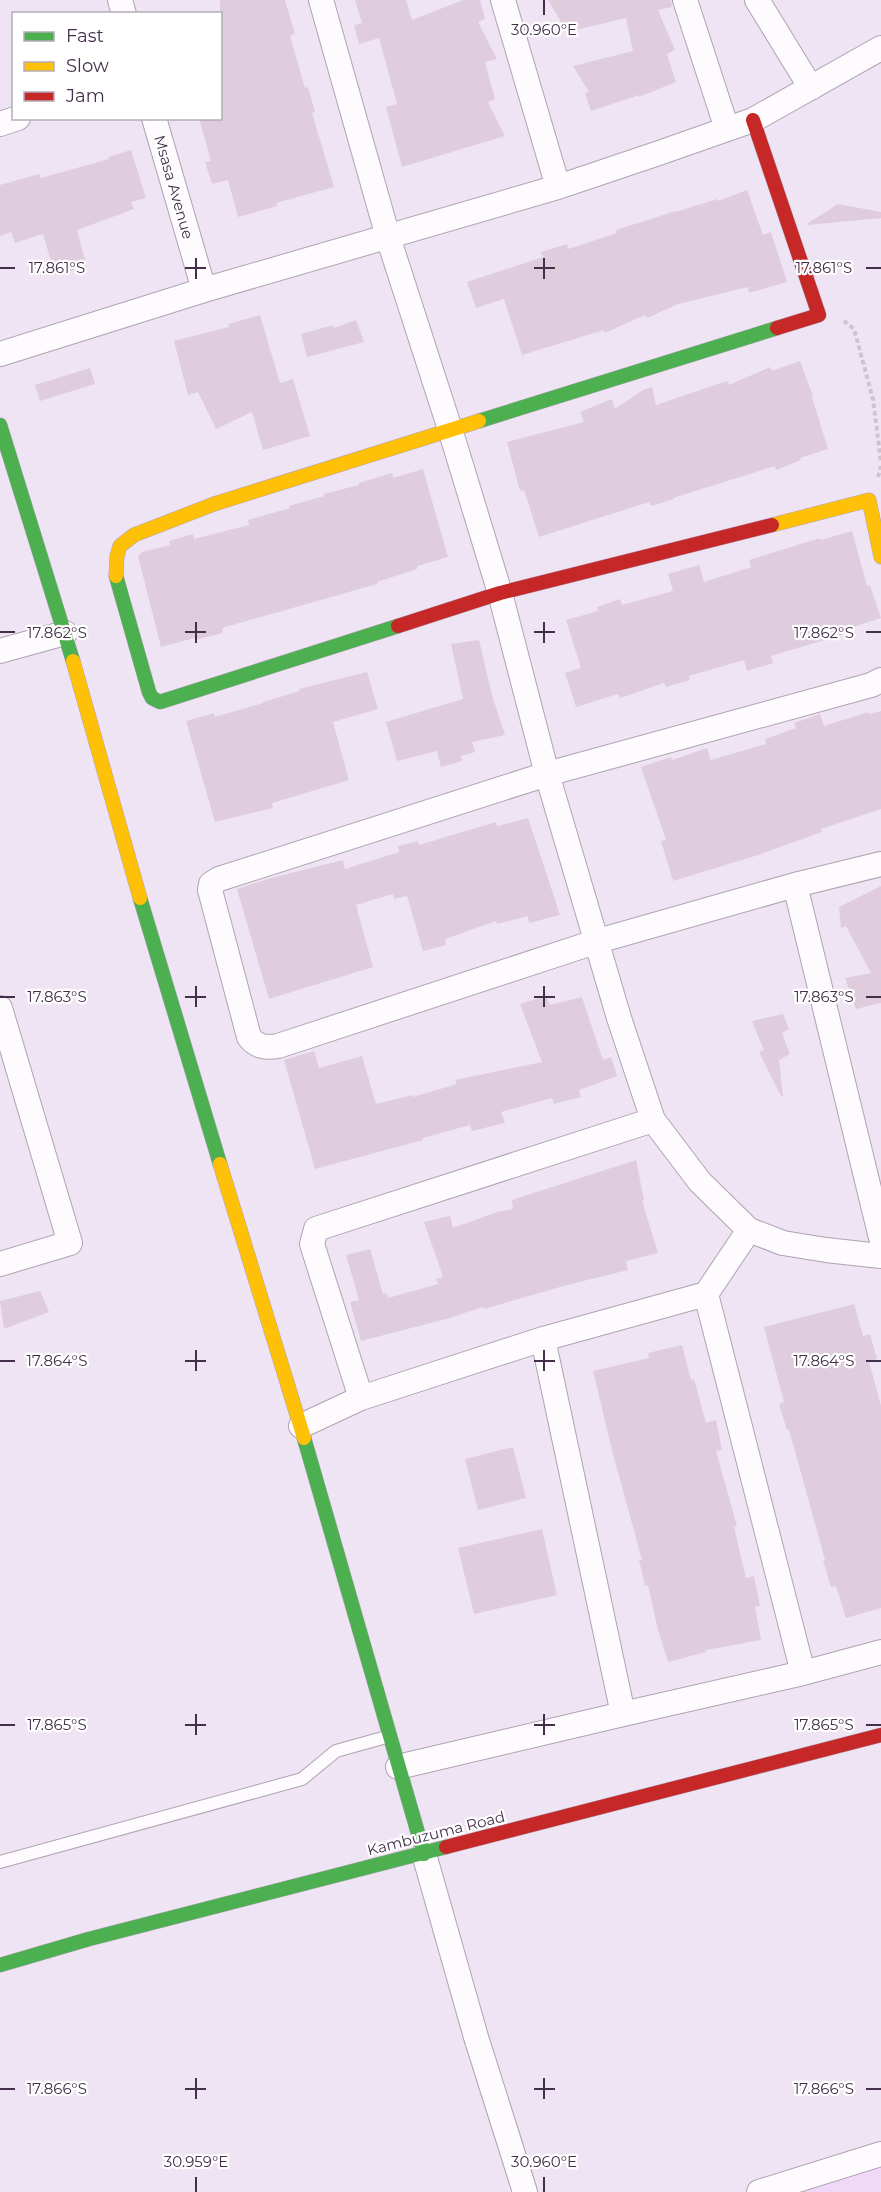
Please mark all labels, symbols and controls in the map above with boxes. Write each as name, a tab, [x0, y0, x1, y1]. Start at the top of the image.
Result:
legend	[12, 12, 222, 120]
text: 30.960°E	[511, 20, 577, 39]
text: Fast	[66, 25, 104, 47]
text: Slow	[66, 55, 109, 77]
text: Jam	[65, 85, 105, 107]
street label: Msasa Avenue	[150, 133, 198, 241]
text: 17.861°S	[29, 258, 85, 277]
text: 17.861°S	[796, 258, 852, 277]
text: 17.862°S	[27, 623, 87, 642]
text: 17.862°S	[794, 623, 854, 642]
text: 17.863°S	[27, 987, 87, 1006]
text: 17.863°S	[794, 987, 854, 1006]
text: 17.864°S	[27, 1351, 87, 1370]
text: 17.864°S	[794, 1351, 854, 1370]
text: 17.865°S	[27, 1715, 87, 1734]
text: 17.865°S	[794, 1715, 854, 1734]
street label: Kambuzuma Road	[365, 1807, 507, 1859]
text: 17.866°S	[27, 2079, 87, 2098]
text: 17.866°S	[794, 2079, 854, 2098]
text: 30.959°E	[164, 2152, 228, 2171]
text: 30.960°E	[511, 2152, 577, 2171]

